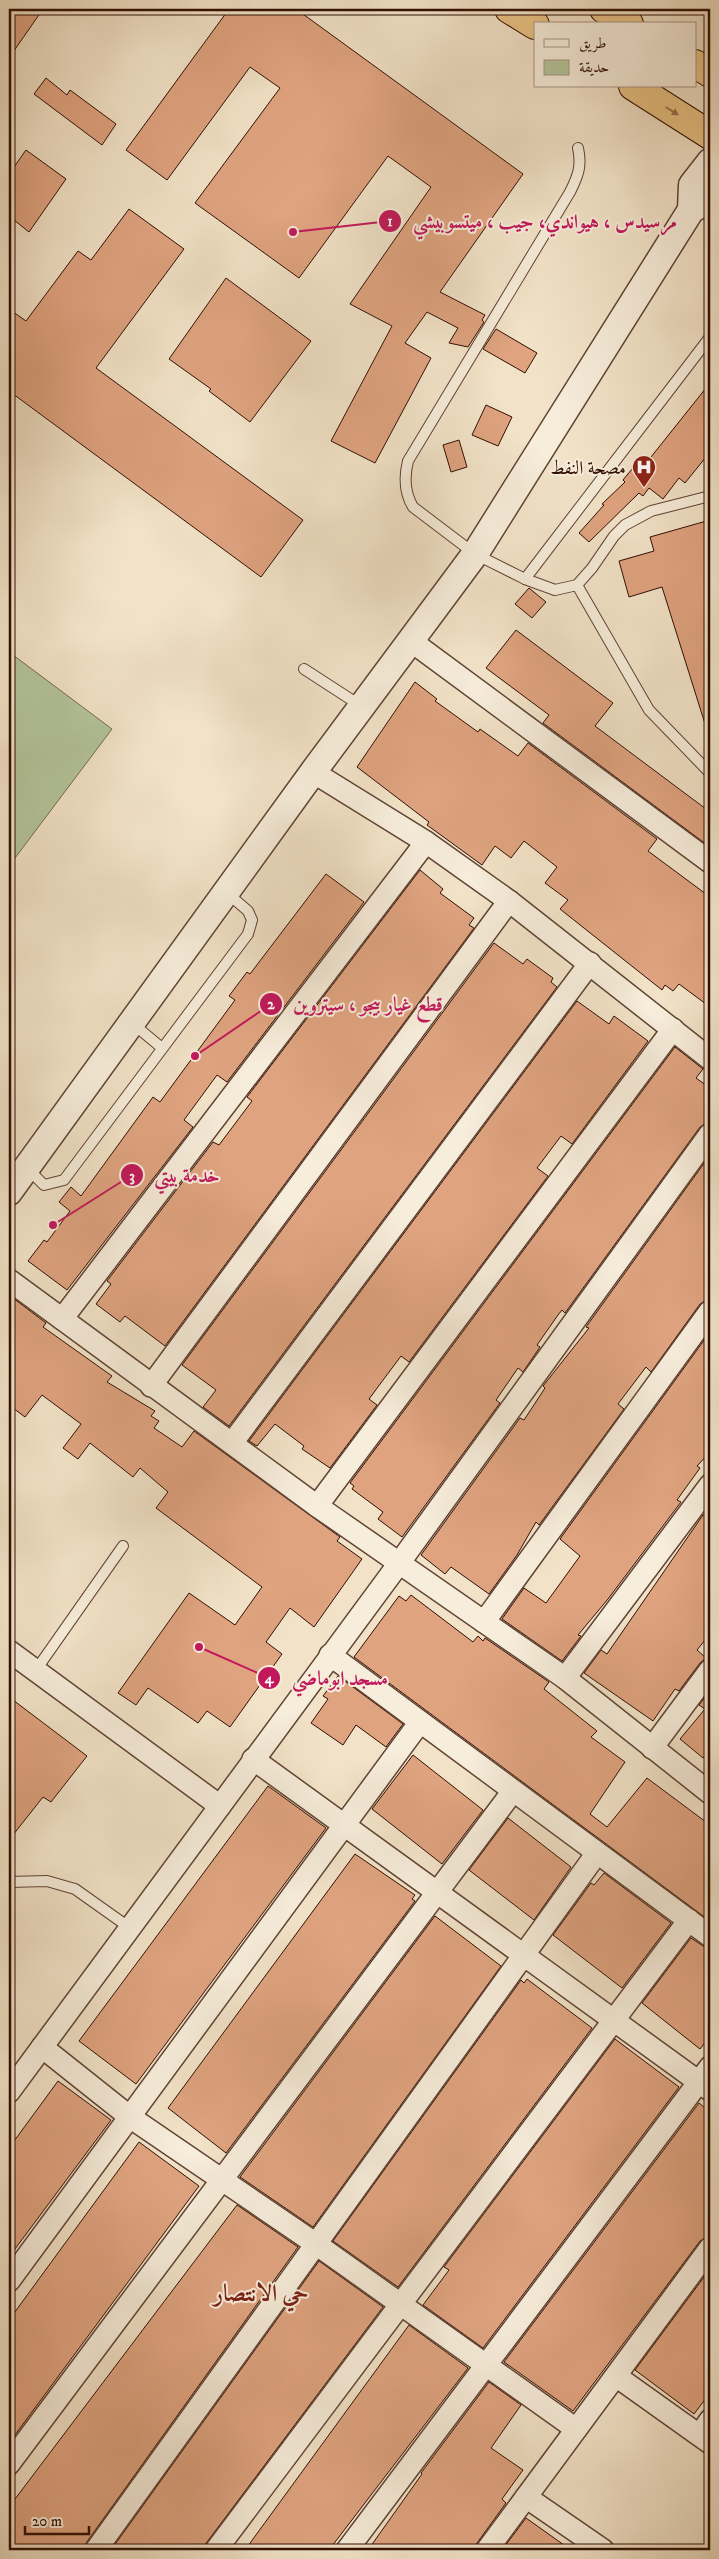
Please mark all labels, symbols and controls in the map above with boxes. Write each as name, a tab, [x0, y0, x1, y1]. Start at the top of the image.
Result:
legend	[534, 22, 696, 88]
text: طريق	[579, 34, 606, 53]
text: حديقة	[579, 58, 609, 77]
one-way arrow	[665, 106, 678, 115]
callout: مرسيدس ، هيواندي، جيب ، ميتسوبيشي	[378, 203, 687, 238]
text: مرسيدس ، هيواندي، جيب ، ميتسوبيشي	[413, 210, 677, 240]
text: 1	[387, 212, 393, 231]
hospital icon: مصحة النفط	[631, 454, 657, 488]
place label: مصحة النفط	[550, 457, 626, 480]
callout: قطع غيار بيجو ، سيتروين	[258, 986, 453, 1021]
text: قطع غيار بيجو ، سيتروين	[293, 993, 443, 1023]
text: 2	[267, 995, 275, 1014]
callout: خدمة بيتي	[119, 1158, 229, 1193]
text: خدمة بيتي	[154, 1164, 220, 1195]
text: 3	[129, 1167, 135, 1186]
callout: مسجد ابوماضي	[257, 1660, 398, 1695]
text: مسجد ابوماضي	[292, 1667, 388, 1697]
text: 4	[264, 1669, 275, 1688]
district label: حي الانتصار	[211, 2279, 308, 2312]
scale bar	[25, 2504, 89, 2536]
text: 20 m	[32, 2512, 62, 2531]

